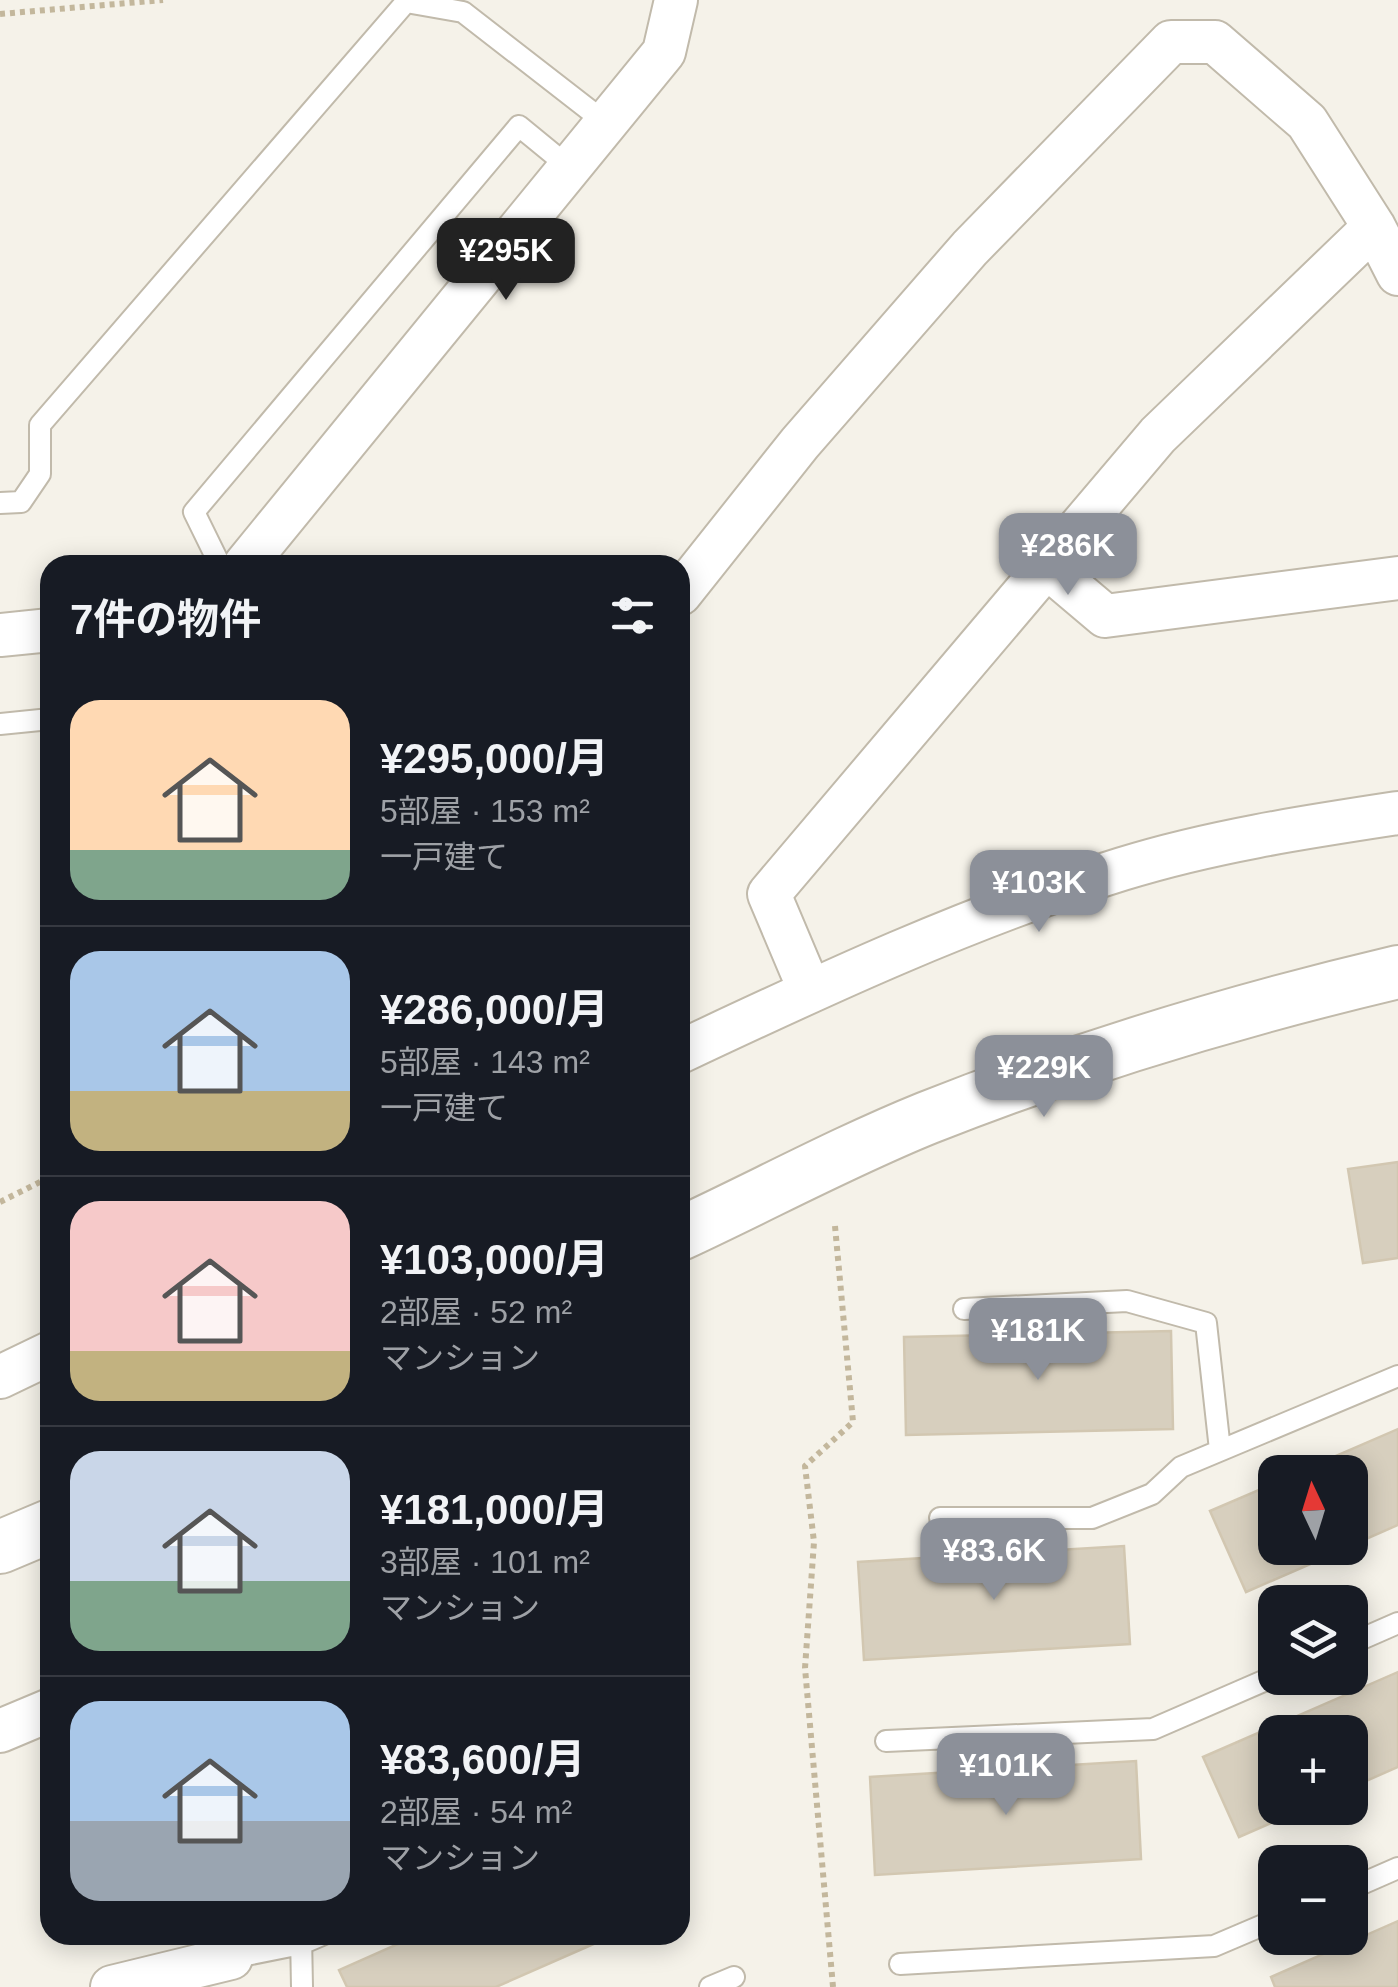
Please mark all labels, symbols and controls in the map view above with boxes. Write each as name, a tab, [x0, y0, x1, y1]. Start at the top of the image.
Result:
pin: ¥295K	[436, 218, 576, 303]
text: ¥295K	[459, 232, 553, 268]
pin: ¥286K	[998, 513, 1138, 598]
text: ¥286K	[1021, 527, 1115, 563]
icon: filters	[605, 588, 660, 643]
text: 7件の物件	[70, 596, 261, 643]
text: ¥295,000/月	[380, 735, 609, 782]
icon: home	[150, 740, 270, 860]
text: 5部屋 · 153 m²	[380, 793, 590, 829]
text: 一戸建て	[380, 839, 508, 875]
pin: ¥103K	[969, 850, 1109, 935]
text: ¥103K	[992, 864, 1086, 900]
text: ¥286,000/月	[380, 986, 609, 1033]
icon: home	[150, 991, 270, 1111]
pin: ¥229K	[974, 1035, 1114, 1120]
text: 5部屋 · 143 m²	[380, 1044, 590, 1080]
text: ¥229K	[997, 1049, 1091, 1085]
text: 一戸建て	[380, 1090, 508, 1126]
text: ¥103,000/月	[380, 1236, 609, 1283]
icon: home	[150, 1241, 270, 1361]
text: 2部屋 · 52 m²	[380, 1294, 572, 1330]
pin: ¥181K	[968, 1298, 1108, 1383]
text: ¥181K	[991, 1312, 1085, 1348]
text: マンション	[380, 1340, 540, 1376]
north arrow	[1258, 1455, 1368, 1565]
map controls	[1258, 1455, 1368, 1955]
text: ¥181,000/月	[380, 1486, 609, 1533]
icon: home	[150, 1491, 270, 1611]
pin: ¥83.6K	[913, 1518, 1075, 1603]
text: ¥83.6K	[942, 1532, 1046, 1568]
text: 3部屋 · 101 m²	[380, 1544, 590, 1580]
button: layers	[1258, 1585, 1368, 1695]
text: マンション	[380, 1590, 540, 1626]
button: +	[1258, 1715, 1368, 1825]
pin: ¥101K	[936, 1733, 1076, 1818]
text: ¥83,600/月	[380, 1736, 586, 1783]
icon: home	[150, 1741, 270, 1861]
text: ¥101K	[959, 1747, 1053, 1783]
text: 2部屋 · 54 m²	[380, 1794, 572, 1830]
text: マンション	[380, 1840, 540, 1876]
button: −	[1258, 1845, 1368, 1955]

